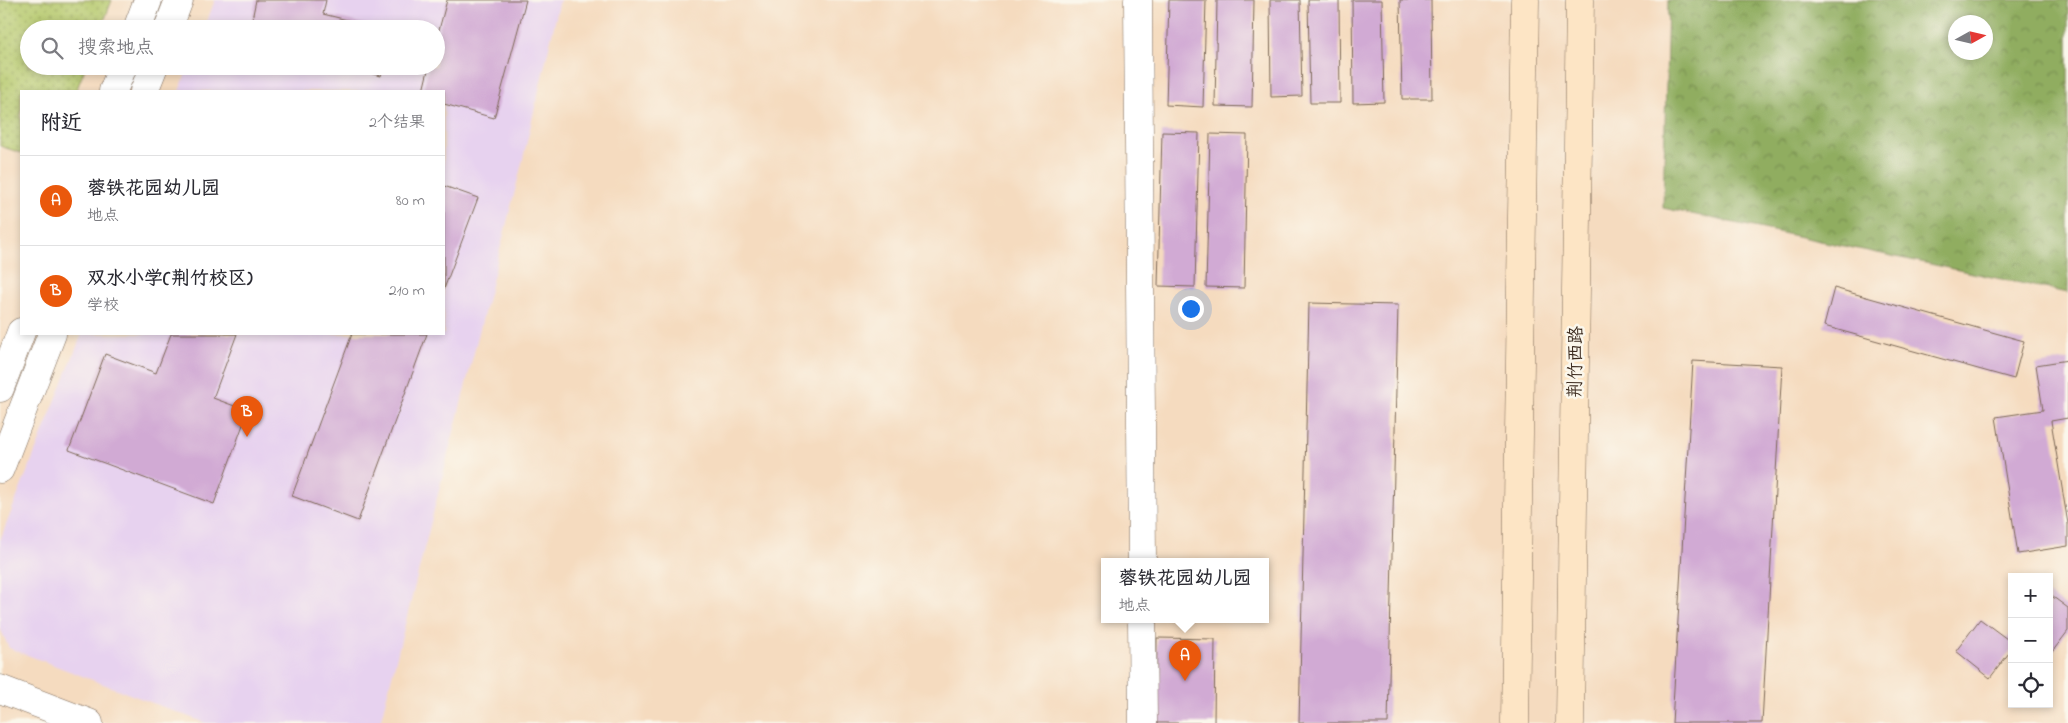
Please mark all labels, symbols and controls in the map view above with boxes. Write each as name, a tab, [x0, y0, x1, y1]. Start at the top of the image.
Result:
north arrow	[1948, 15, 1993, 60]
search box	[20, 20, 445, 75]
icon: search	[38, 34, 66, 62]
text: 搜索地点	[78, 35, 154, 62]
text: 附近	[40, 109, 82, 139]
text: 2个结果	[369, 111, 425, 135]
text: 蓉铁花园幼儿园	[87, 176, 220, 203]
text: A	[51, 189, 61, 213]
text: 80 m	[396, 189, 425, 213]
text: 地点	[87, 204, 119, 228]
text: 双水小学(荆竹校区)	[87, 266, 253, 293]
text: B	[51, 279, 61, 303]
text: 210 m	[389, 279, 425, 303]
text: 学校	[87, 294, 119, 318]
your location	[1178, 296, 1204, 322]
street label: 荆竹西路	[1563, 326, 1591, 398]
pin: B	[231, 396, 263, 437]
popup	[1101, 558, 1269, 623]
text: 蓉铁花园幼儿园	[1118, 566, 1252, 593]
map controls	[2008, 573, 2053, 708]
button: +	[2008, 573, 2053, 618]
text: 地点	[1118, 594, 1151, 618]
button: −	[2008, 618, 2053, 663]
pin: A	[1169, 640, 1201, 681]
button: locate	[2008, 663, 2053, 708]

